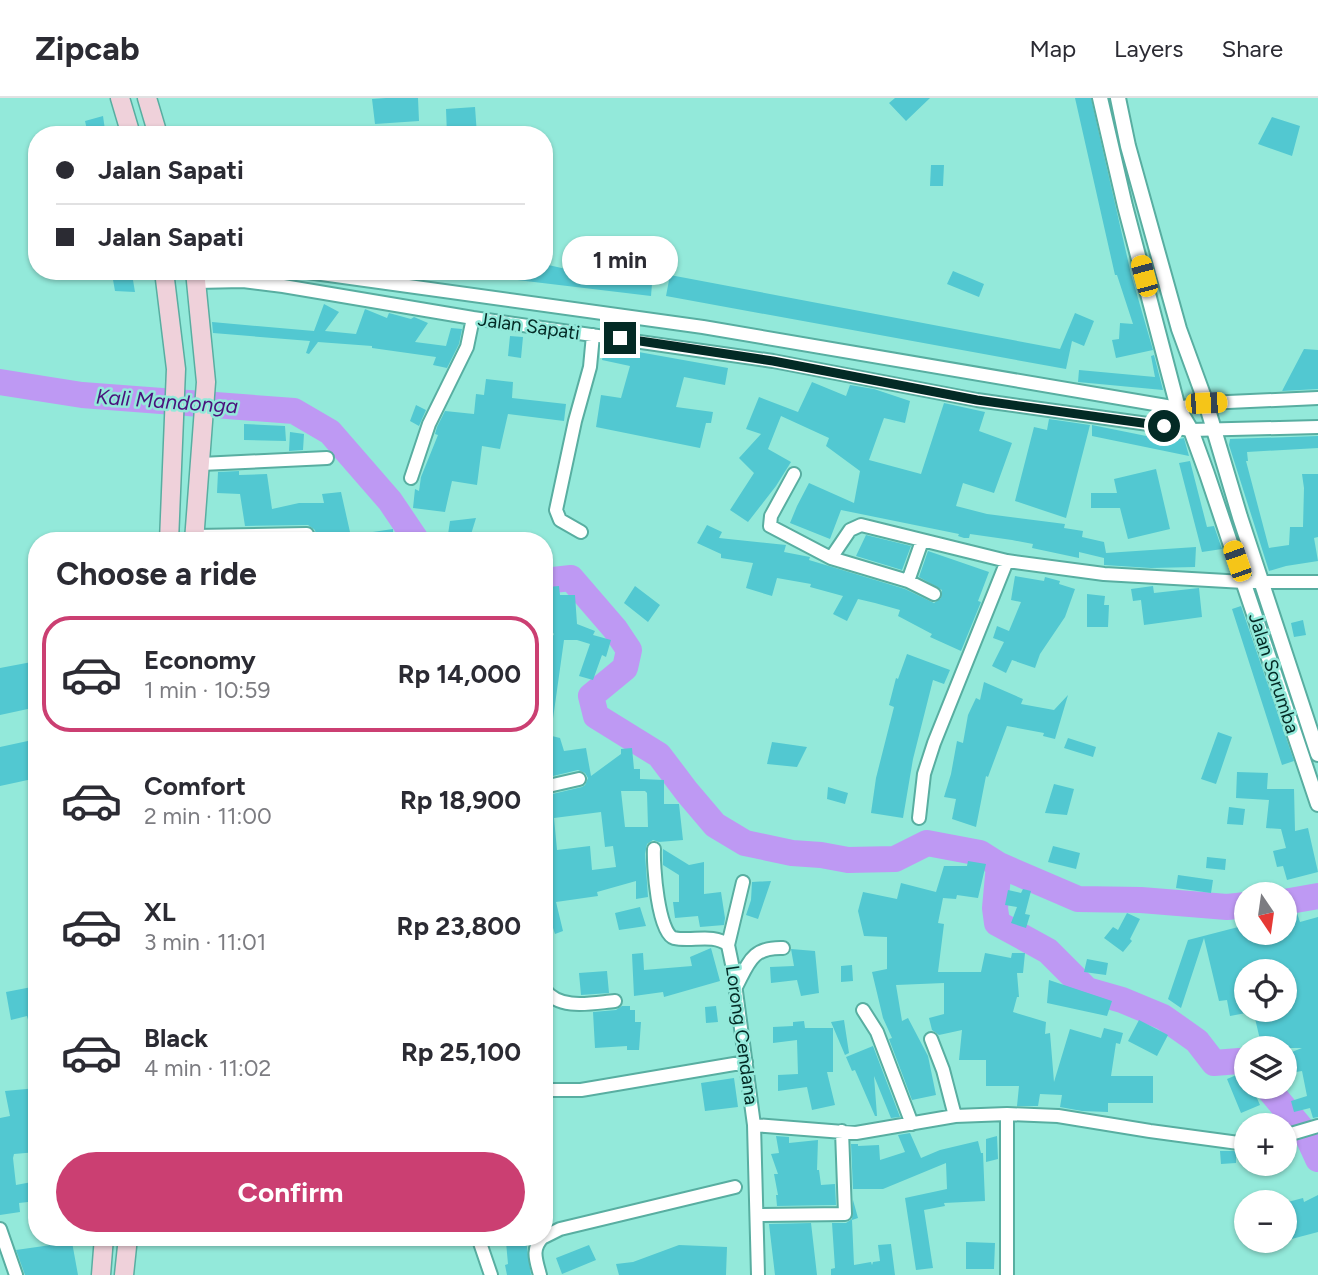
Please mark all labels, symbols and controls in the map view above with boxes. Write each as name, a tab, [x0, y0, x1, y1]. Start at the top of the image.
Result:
text: Zipcab	[35, 29, 140, 68]
text: Map	[1029, 34, 1076, 63]
text: Layers	[1114, 34, 1183, 63]
text: Share	[1221, 34, 1283, 63]
text: Jalan Sapati	[98, 154, 244, 186]
text: Jalan Sapati	[98, 221, 244, 253]
callout: 1 min	[562, 236, 678, 286]
text: 1 min	[593, 246, 647, 274]
car	[1129, 253, 1160, 299]
street label: Jalan Sapati	[477, 307, 581, 345]
route end	[604, 322, 636, 354]
water label: Kali Mandonga	[95, 384, 239, 418]
car	[1185, 392, 1228, 414]
route start	[1148, 410, 1180, 442]
car	[1221, 538, 1254, 584]
text: Choose a ride	[56, 555, 257, 593]
street label: Jalan Sorumba	[1244, 610, 1304, 736]
icon: car	[60, 643, 123, 706]
text: Economy	[144, 644, 256, 676]
text: Rp 14,000	[398, 658, 521, 690]
text: 1 min · 10:59	[144, 676, 270, 704]
icon: car	[60, 769, 123, 832]
text: Comfort	[144, 770, 246, 802]
text: Rp 18,900	[400, 784, 521, 816]
text: 2 min · 11:00	[144, 802, 272, 830]
north arrow	[1234, 882, 1297, 945]
map controls	[1234, 882, 1297, 1253]
icon: car	[60, 895, 123, 958]
text: XL	[144, 896, 176, 928]
text: Rp 23,800	[397, 910, 521, 942]
text: 3 min · 11:01	[144, 928, 266, 956]
button: locate	[1234, 959, 1297, 1022]
street label: Lorong Cendana	[721, 964, 763, 1106]
icon: car	[60, 1021, 123, 1084]
text: Black	[144, 1022, 208, 1054]
text: Rp 25,100	[401, 1036, 521, 1068]
button: layers	[1234, 1036, 1297, 1099]
text: 4 min · 11:02	[144, 1054, 271, 1082]
button: +	[1234, 1113, 1297, 1176]
button: Confirm	[56, 1152, 525, 1232]
button: −	[1234, 1190, 1297, 1253]

